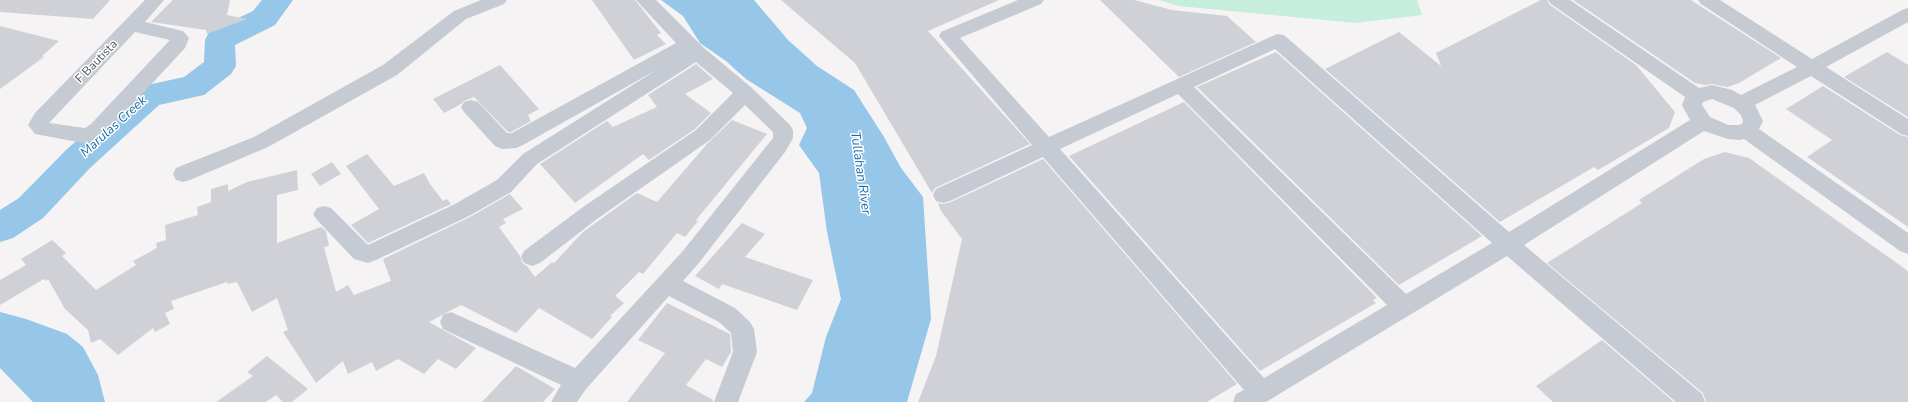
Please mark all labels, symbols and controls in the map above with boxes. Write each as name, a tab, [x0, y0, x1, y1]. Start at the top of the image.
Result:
street label: F Bautista	[73, 38, 121, 86]
water label: Marulas Creek	[78, 93, 150, 161]
water label: Tullahan River	[846, 130, 874, 216]

